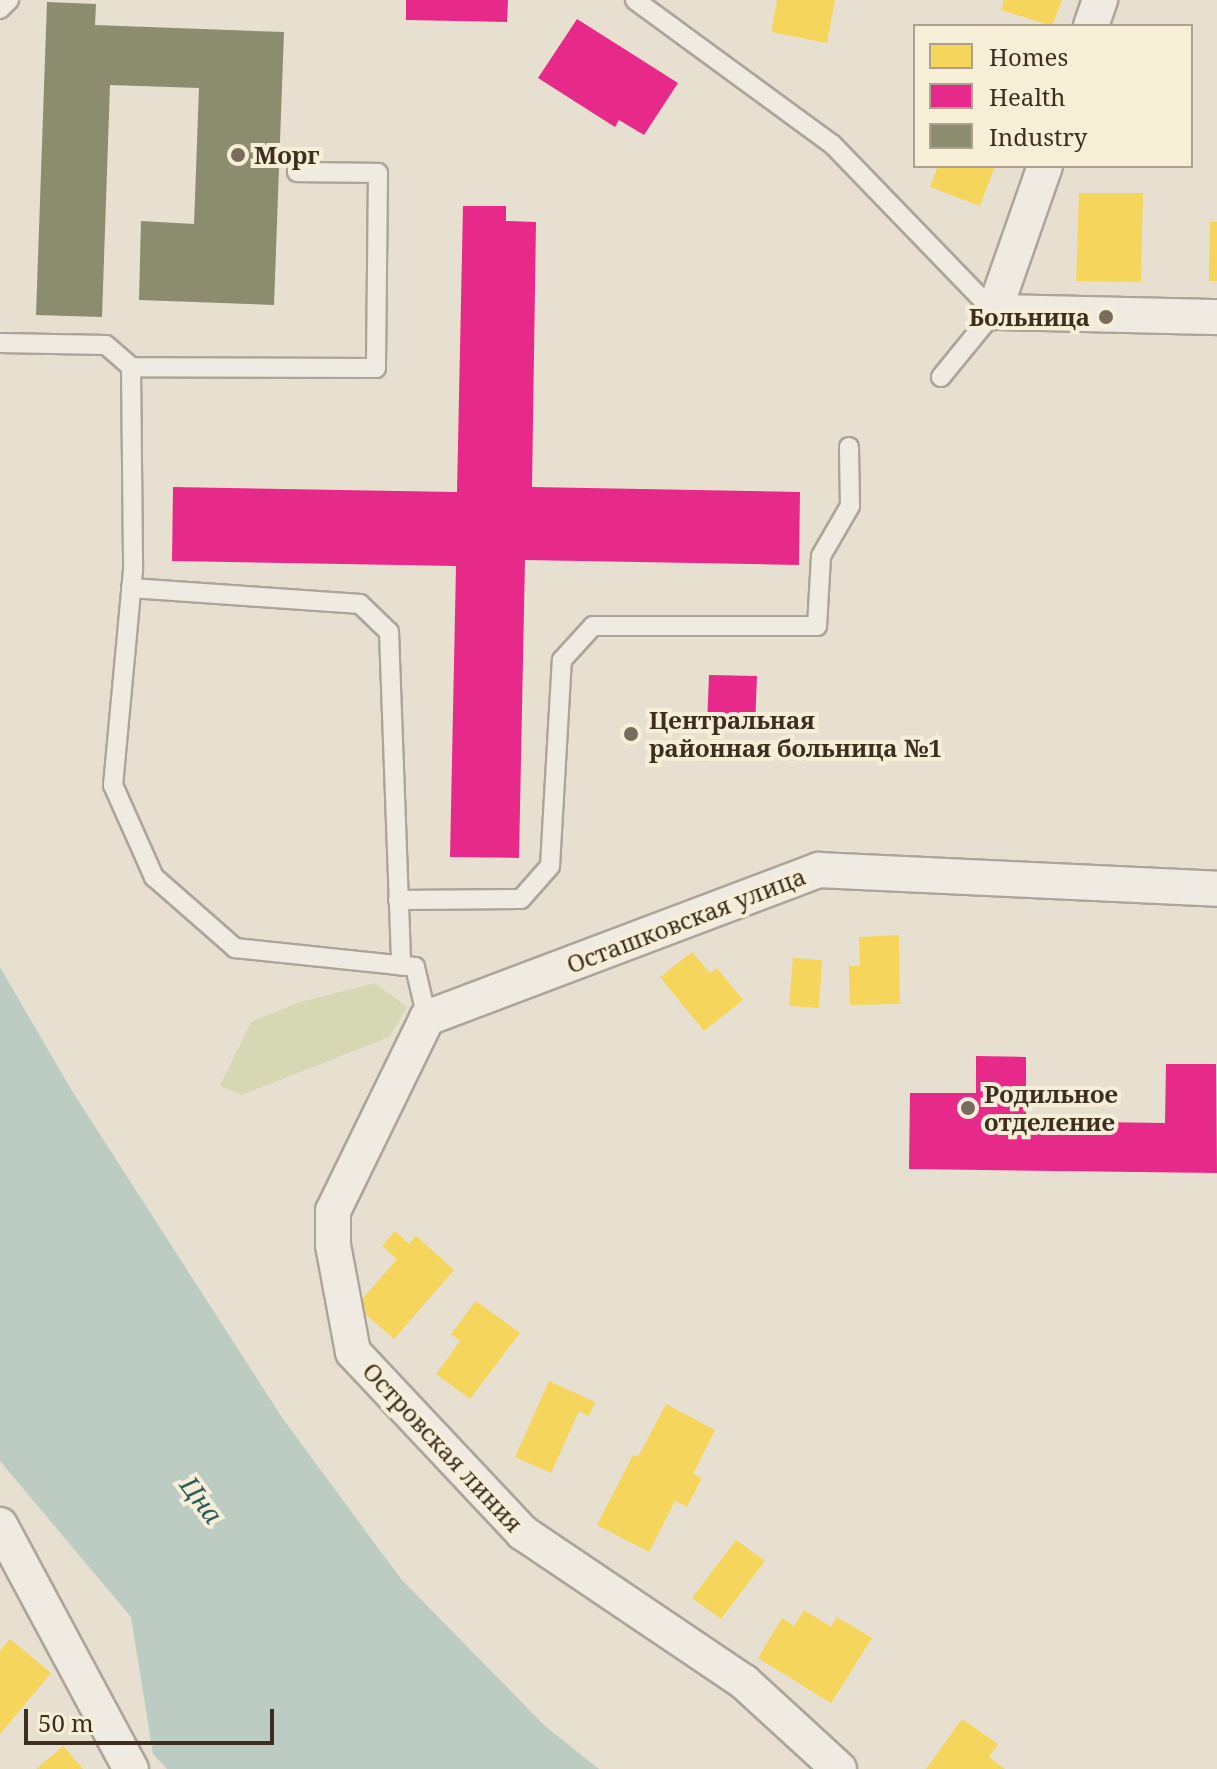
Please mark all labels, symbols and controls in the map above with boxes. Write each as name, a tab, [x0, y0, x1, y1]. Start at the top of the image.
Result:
legend	[913, 24, 1193, 168]
text: Homes	[989, 40, 1068, 73]
text: Health	[989, 80, 1066, 113]
text: Industry	[989, 120, 1087, 153]
place label: Морг	[254, 141, 319, 169]
marker: Морг	[229, 146, 247, 164]
place label: Больница	[969, 303, 1090, 331]
marker: Больница	[1097, 308, 1115, 326]
place label: Центральная районная больница №1	[649, 706, 942, 762]
marker: Центральная районная больница №1	[620, 723, 642, 745]
street label: Осташковская улица	[562, 861, 810, 979]
place label: Родильное отделение	[984, 1080, 1118, 1136]
marker: Родильное отделение	[959, 1099, 977, 1117]
street label: Островская линия	[357, 1356, 529, 1538]
water label: Цна	[173, 1470, 229, 1530]
scale bar	[28, 1693, 278, 1743]
text: 50 m	[38, 1706, 94, 1739]

